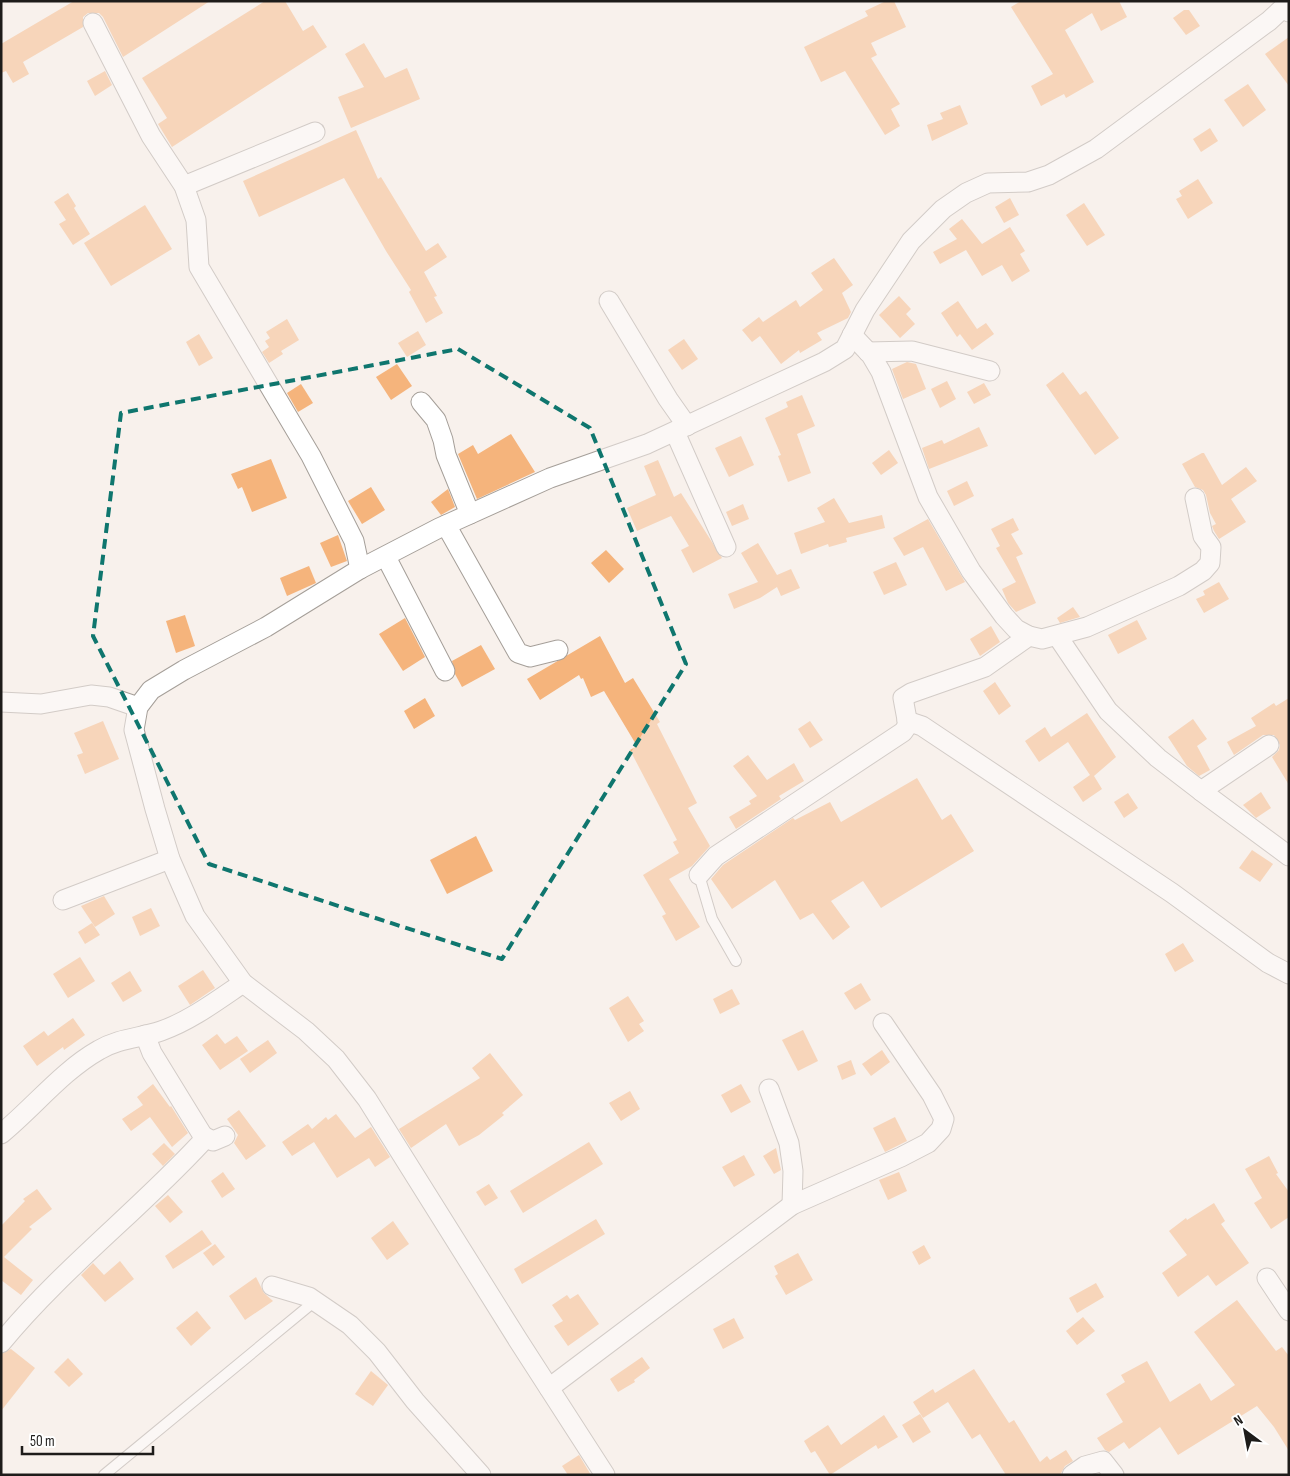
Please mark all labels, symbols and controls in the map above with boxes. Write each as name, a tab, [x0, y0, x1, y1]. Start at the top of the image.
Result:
north arrow	[1220, 1406, 1270, 1456]
text: N	[1231, 1411, 1246, 1430]
scale bar	[22, 1424, 154, 1456]
text: 50 m	[30, 1432, 55, 1451]

